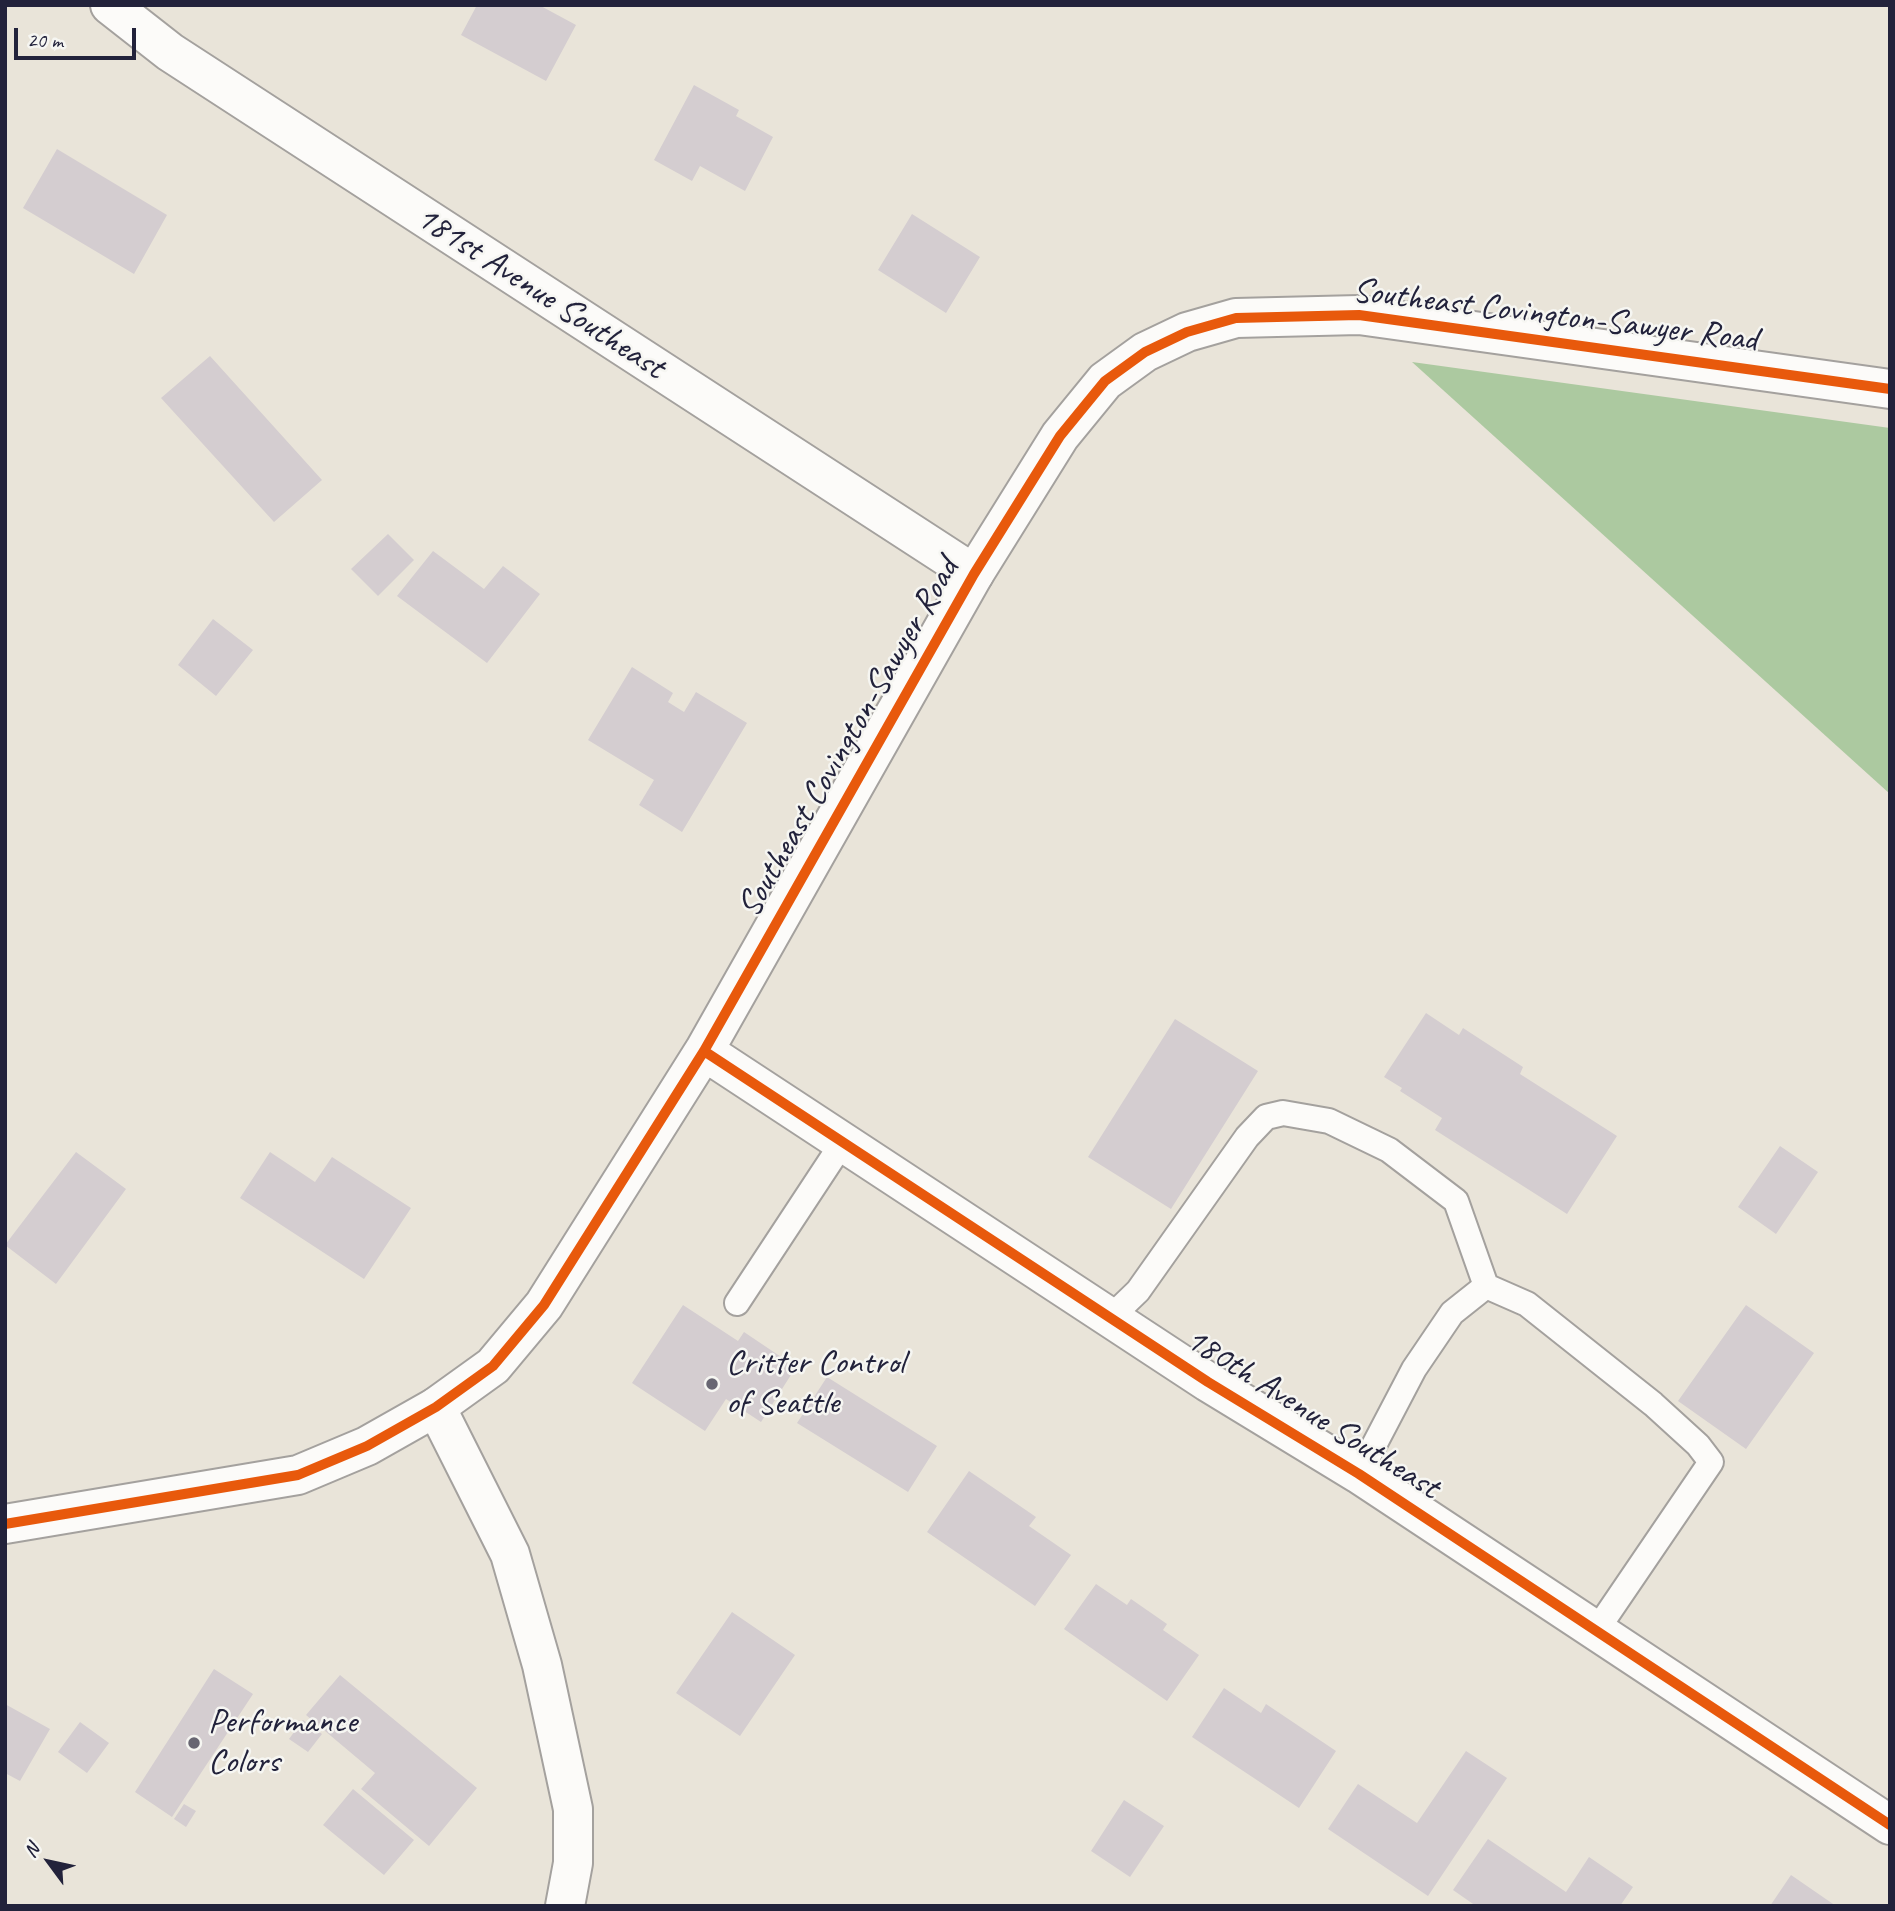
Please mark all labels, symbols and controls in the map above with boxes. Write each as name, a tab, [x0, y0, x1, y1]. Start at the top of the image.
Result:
scale bar	[18, 14, 140, 58]
text: 20 m	[27, 27, 63, 53]
street label: 181st Avenue Southeast	[408, 197, 672, 389]
street label: Southeast Covington-Sawyer Road	[1350, 270, 1760, 362]
street label: Southeast Covington-Sawyer Road	[729, 551, 969, 925]
street label: 180th Avenue Southeast	[1177, 1319, 1447, 1509]
place label: Critter Control of Seattle	[726, 1343, 905, 1425]
marker: Critter Control of Seattle	[704, 1376, 720, 1392]
place label: Performance Colors	[208, 1702, 357, 1784]
marker: Performance Colors	[186, 1735, 202, 1751]
north arrow	[14, 1827, 84, 1897]
text: N	[18, 1839, 45, 1862]

